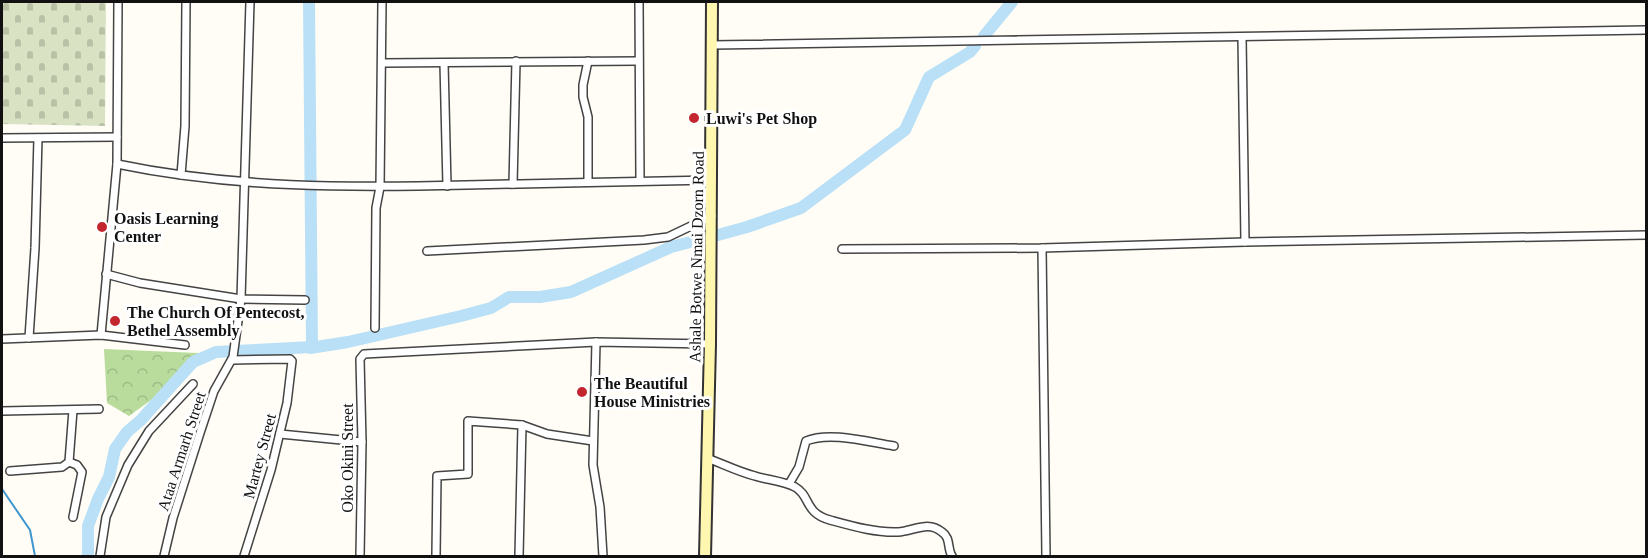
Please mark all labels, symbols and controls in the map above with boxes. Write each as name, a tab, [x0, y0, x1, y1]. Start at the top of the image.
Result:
place label: Luwi's Pet Shop	[706, 110, 817, 128]
marker: Luwi's Pet Shop	[687, 111, 701, 125]
street label: Ashale Botwe Nmai Dzorn Road	[686, 151, 707, 363]
place label: Oasis Learning Center	[114, 210, 218, 245]
marker: Oasis Learning Center	[95, 220, 109, 234]
place label: The Church Of Pentecost, Bethel Assembly	[127, 304, 304, 340]
marker: The Church Of Pentecost, Bethel Assembly	[108, 314, 122, 328]
place label: The Beautiful House Ministries	[594, 375, 710, 410]
marker: The Beautiful House Ministries	[575, 385, 589, 399]
street label: Ataa Armarh Street	[154, 389, 209, 513]
street label: Oko Okini Street	[339, 403, 356, 513]
street label: Martey Street	[240, 411, 280, 501]

